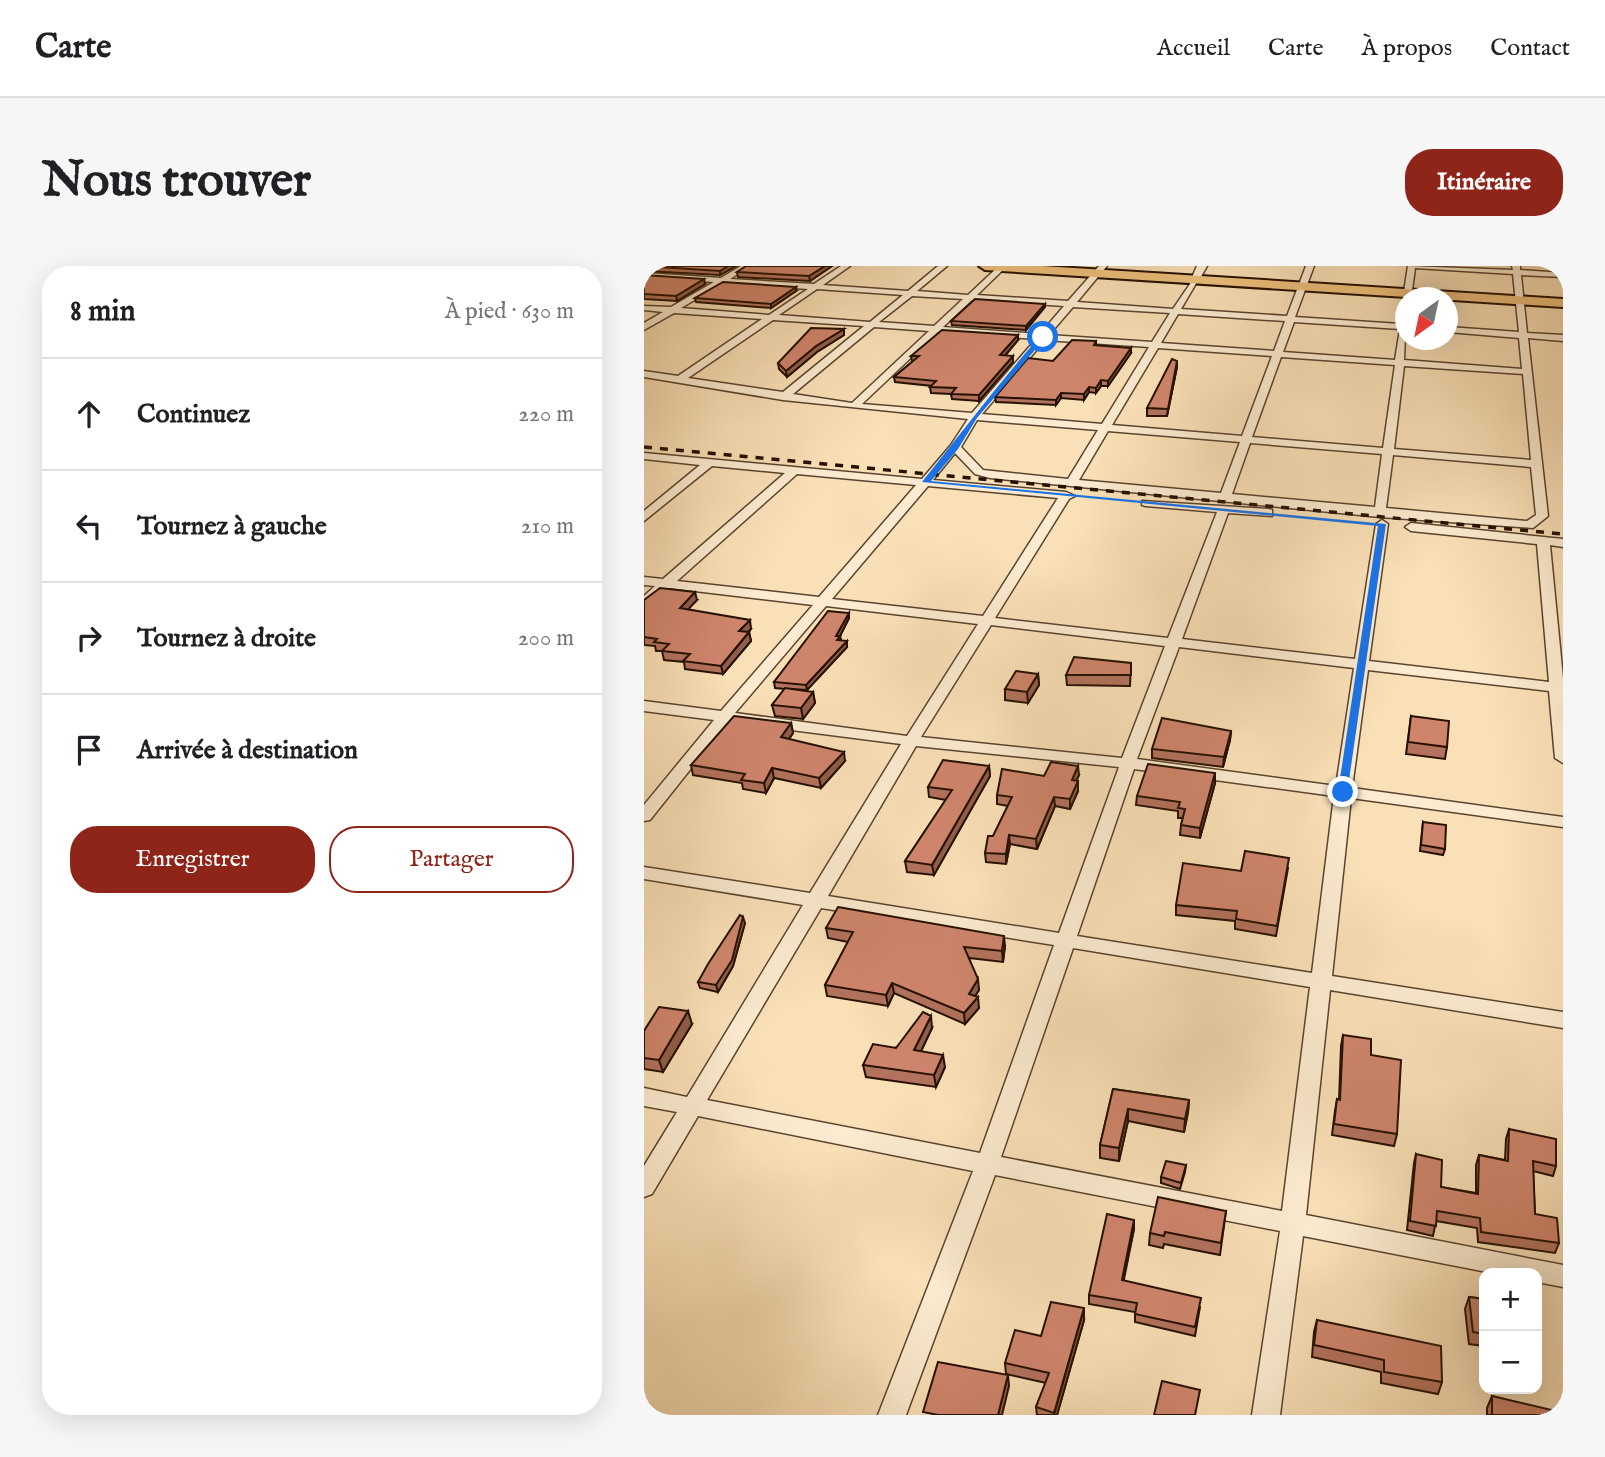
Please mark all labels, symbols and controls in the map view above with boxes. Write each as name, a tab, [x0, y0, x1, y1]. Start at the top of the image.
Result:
text: Carte	[35, 27, 111, 69]
text: Accueil	[1157, 33, 1230, 64]
text: Carte	[1268, 33, 1324, 64]
text: À propos	[1362, 33, 1452, 64]
text: Contact	[1490, 33, 1570, 64]
button: Itinéraire	[1405, 149, 1563, 216]
text: Nous trouver	[42, 151, 311, 213]
north arrow	[1395, 287, 1458, 350]
text: 8 min	[70, 293, 136, 331]
text: À pied · 630 m	[445, 297, 574, 326]
route start	[1027, 321, 1058, 352]
icon: ahead	[70, 395, 108, 433]
text: Continuez	[137, 398, 250, 431]
text: 220 m	[518, 400, 574, 429]
icon: left	[70, 507, 108, 545]
text: Tournez à gauche	[137, 510, 327, 543]
text: 210 m	[521, 512, 574, 541]
icon: right	[70, 619, 108, 657]
text: Tournez à droite	[137, 622, 316, 655]
text: 200 m	[518, 624, 574, 653]
icon: arrive	[70, 731, 108, 769]
text: Arrivée à destination	[137, 734, 358, 767]
route end	[1327, 776, 1358, 807]
button: Enregistrer	[70, 826, 315, 893]
button: Partager	[329, 826, 574, 893]
map controls	[1479, 1268, 1542, 1394]
button: +	[1479, 1268, 1542, 1331]
button: −	[1479, 1331, 1542, 1394]

